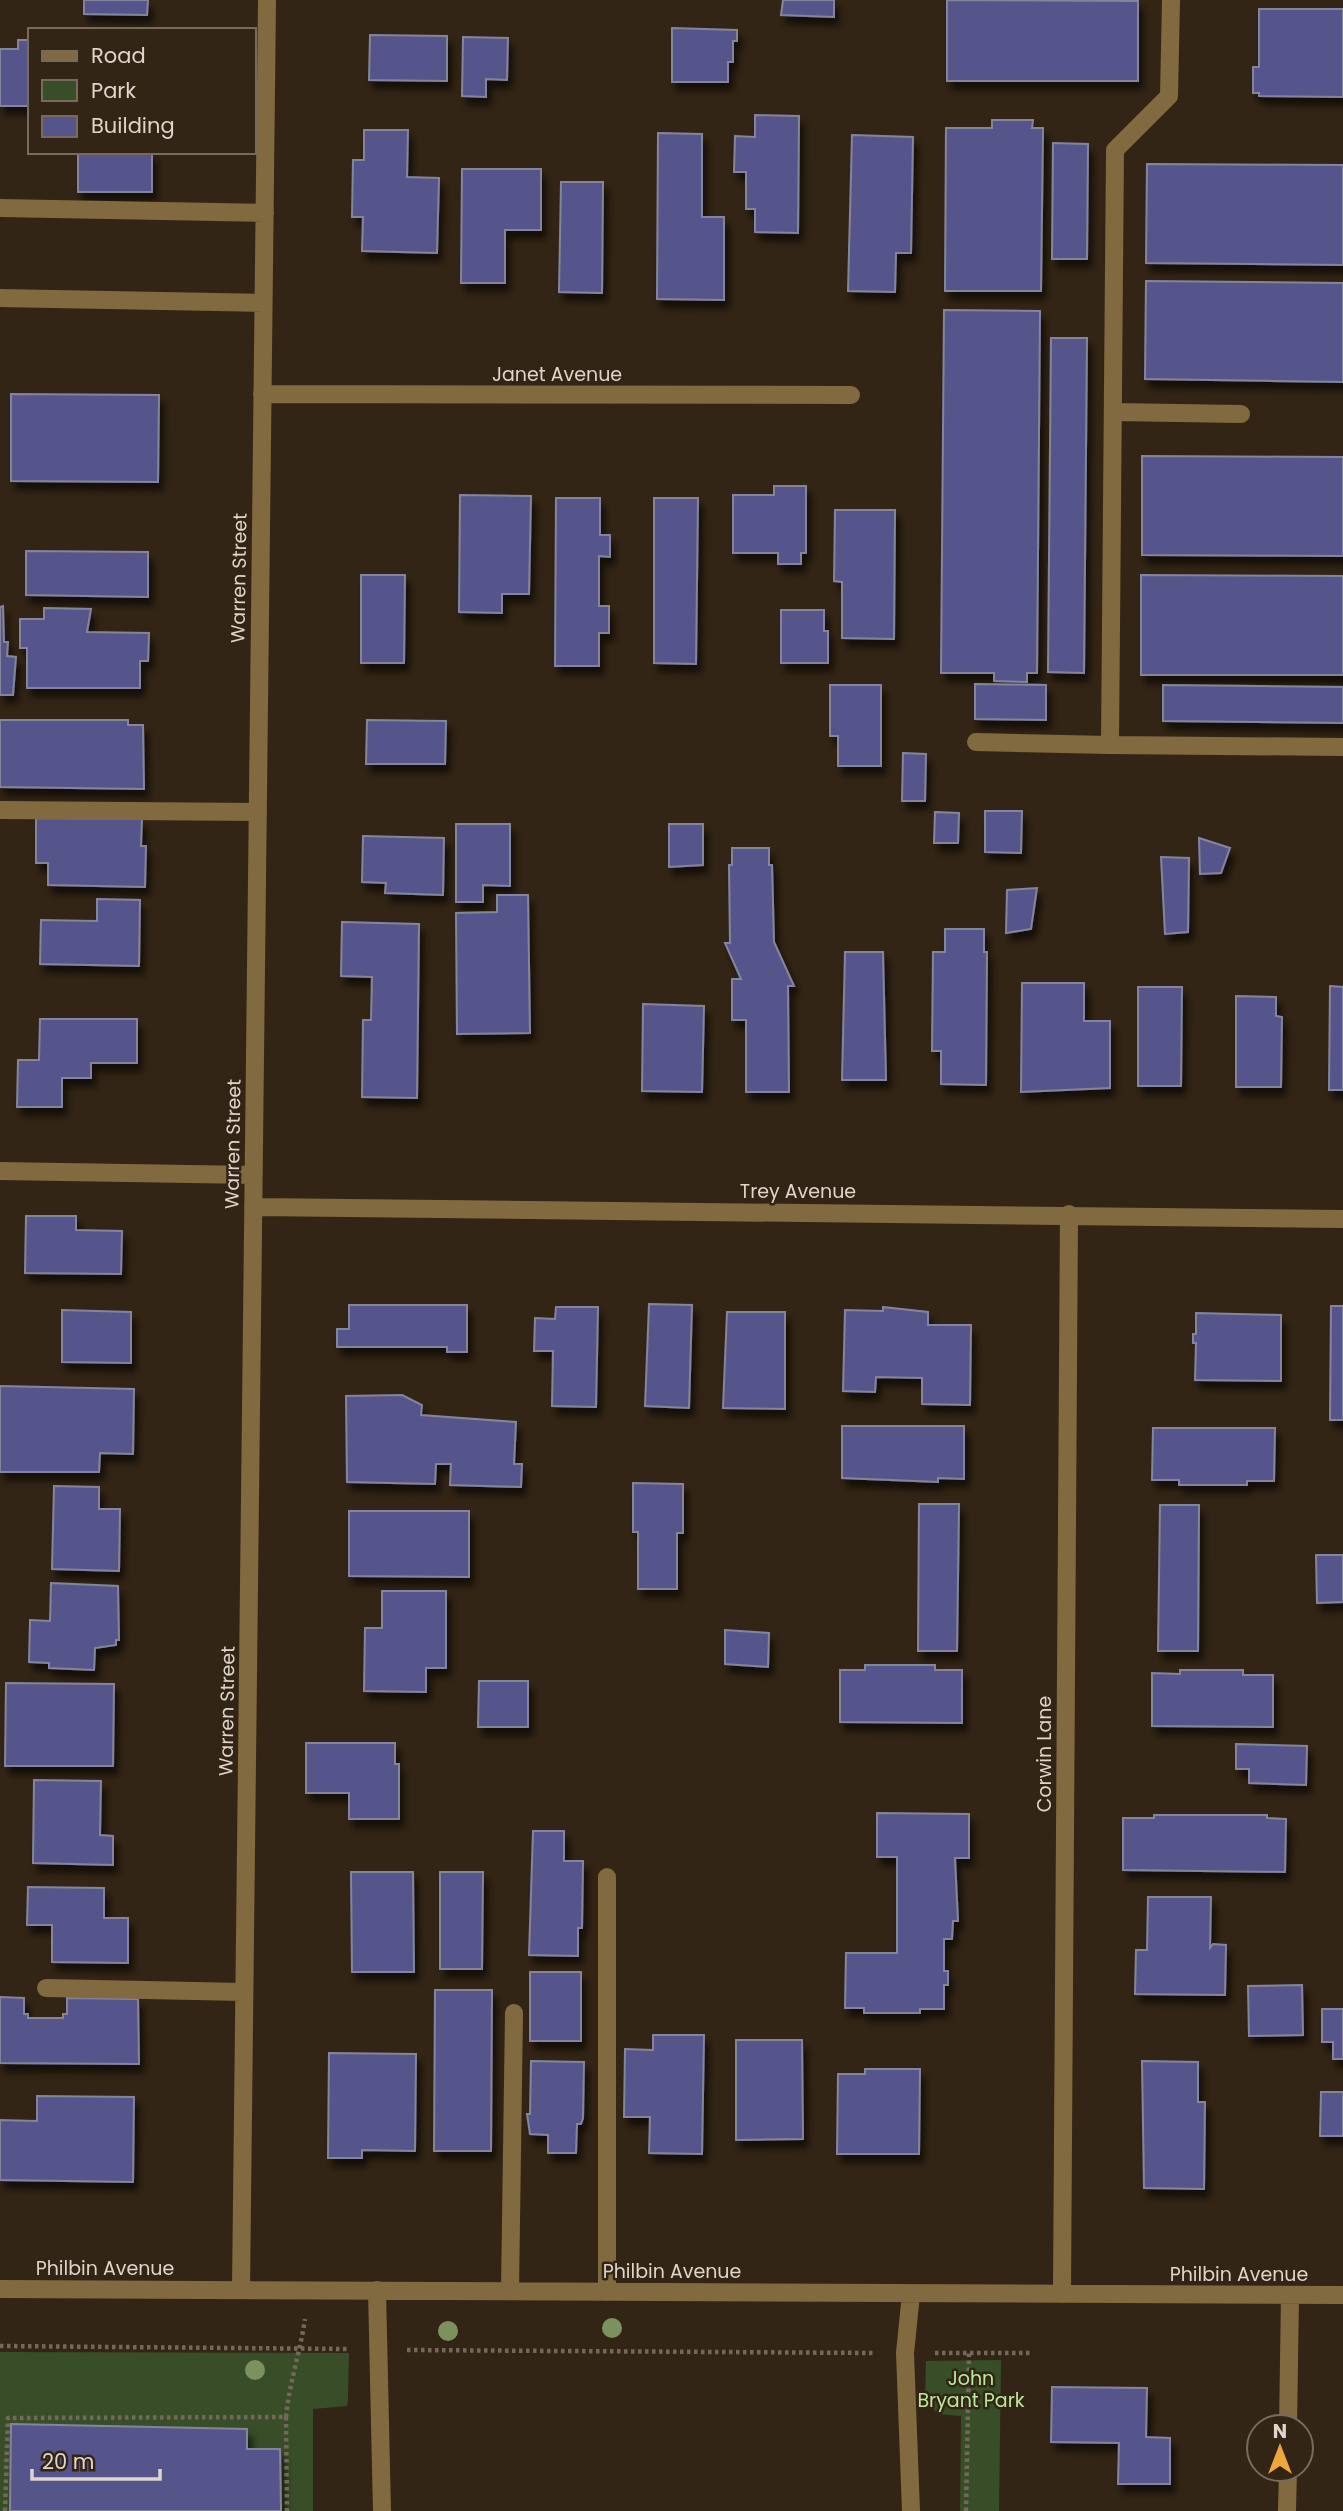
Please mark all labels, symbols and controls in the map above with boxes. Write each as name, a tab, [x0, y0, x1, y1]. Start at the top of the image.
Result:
legend	[28, 28, 256, 154]
text: Road	[91, 41, 146, 70]
text: Park	[91, 76, 136, 105]
text: Building	[91, 111, 175, 140]
street label: Janet Avenue	[492, 361, 622, 388]
street label: Warren Street	[224, 513, 254, 643]
street label: Warren Street	[218, 1079, 248, 1209]
street label: Trey Avenue	[740, 1178, 856, 1205]
street label: Warren Street	[212, 1646, 242, 1776]
street label: Corwin Lane	[1031, 1696, 1058, 1812]
street label: Philbin Avenue	[36, 2255, 174, 2282]
street label: Philbin Avenue	[603, 2258, 741, 2285]
street label: Philbin Avenue	[1170, 2261, 1308, 2288]
park label: John Bryant Park	[917, 2365, 1025, 2414]
north arrow	[1245, 2413, 1315, 2483]
text: N	[1273, 2418, 1287, 2445]
scale bar	[32, 2438, 159, 2482]
text: 20 m	[42, 2447, 95, 2476]

